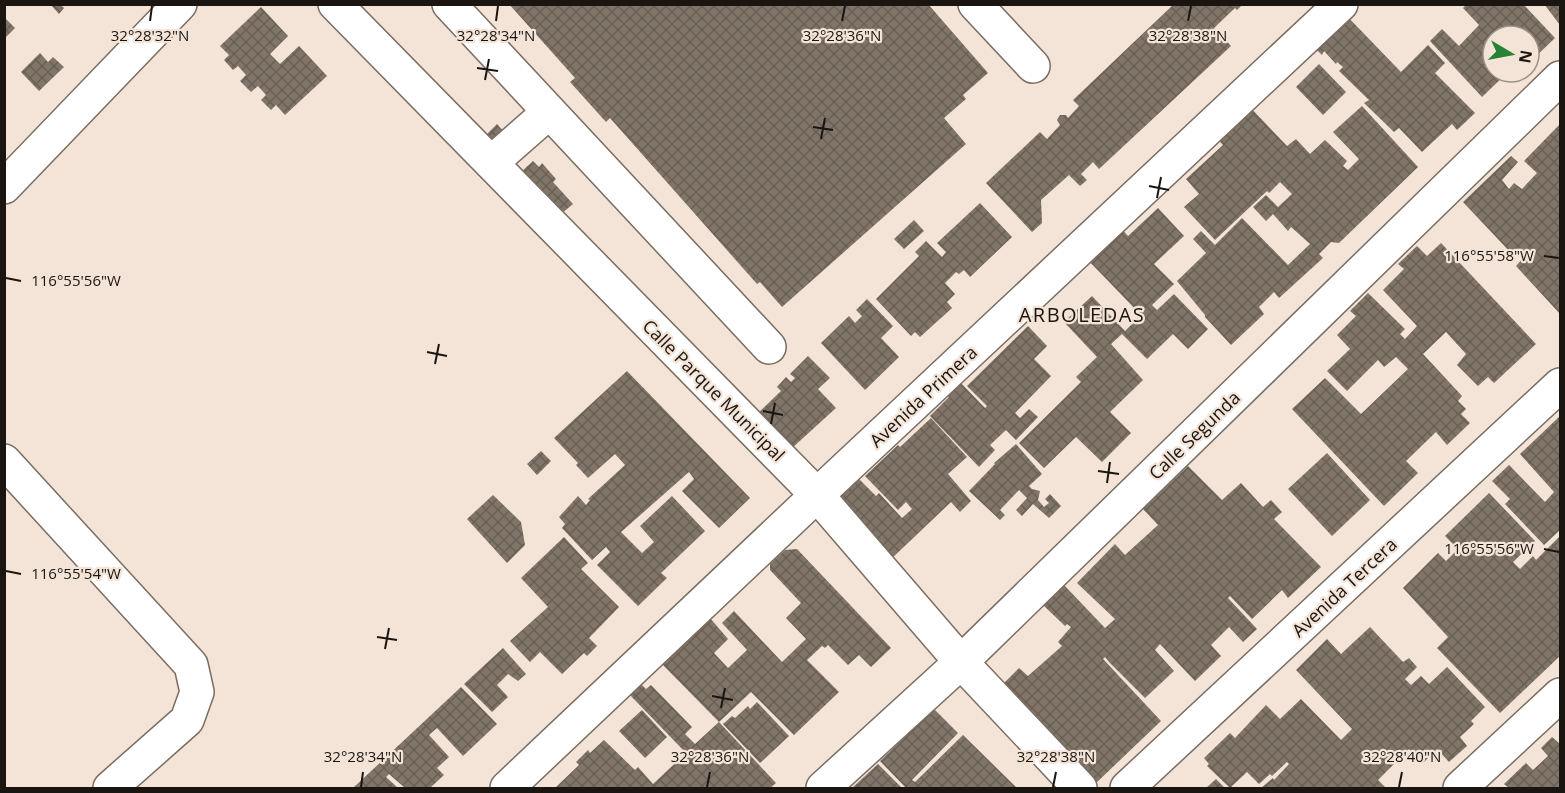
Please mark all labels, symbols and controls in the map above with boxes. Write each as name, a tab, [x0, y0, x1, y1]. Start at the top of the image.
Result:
north arrow	[1481, 24, 1541, 84]
text: 32°28'32"N	[111, 25, 189, 45]
text: 32°28'34"N	[457, 25, 535, 45]
text: 32°28'36"N	[803, 25, 881, 45]
text: 32°28'38"N	[1149, 25, 1227, 45]
text: N	[1514, 48, 1538, 65]
text: 116°55'58"W	[1444, 245, 1534, 265]
text: 116°55'56"W	[31, 270, 121, 290]
district label: ARBOLEDAS	[1019, 301, 1145, 328]
street label: Calle Parque Municipal	[638, 314, 790, 466]
street label: Avenida Primera	[864, 340, 982, 452]
street label: Calle Segunda	[1143, 385, 1245, 485]
street label: Avenida Tercera	[1286, 532, 1402, 642]
text: 116°55'56"W	[1444, 538, 1534, 558]
text: 116°55'54"W	[31, 563, 121, 583]
text: 32°28'34"N	[324, 746, 402, 766]
text: 32°28'36"N	[671, 746, 749, 766]
text: 32°28'38"N	[1017, 746, 1095, 766]
text: 32°28'40"N	[1363, 746, 1441, 766]

